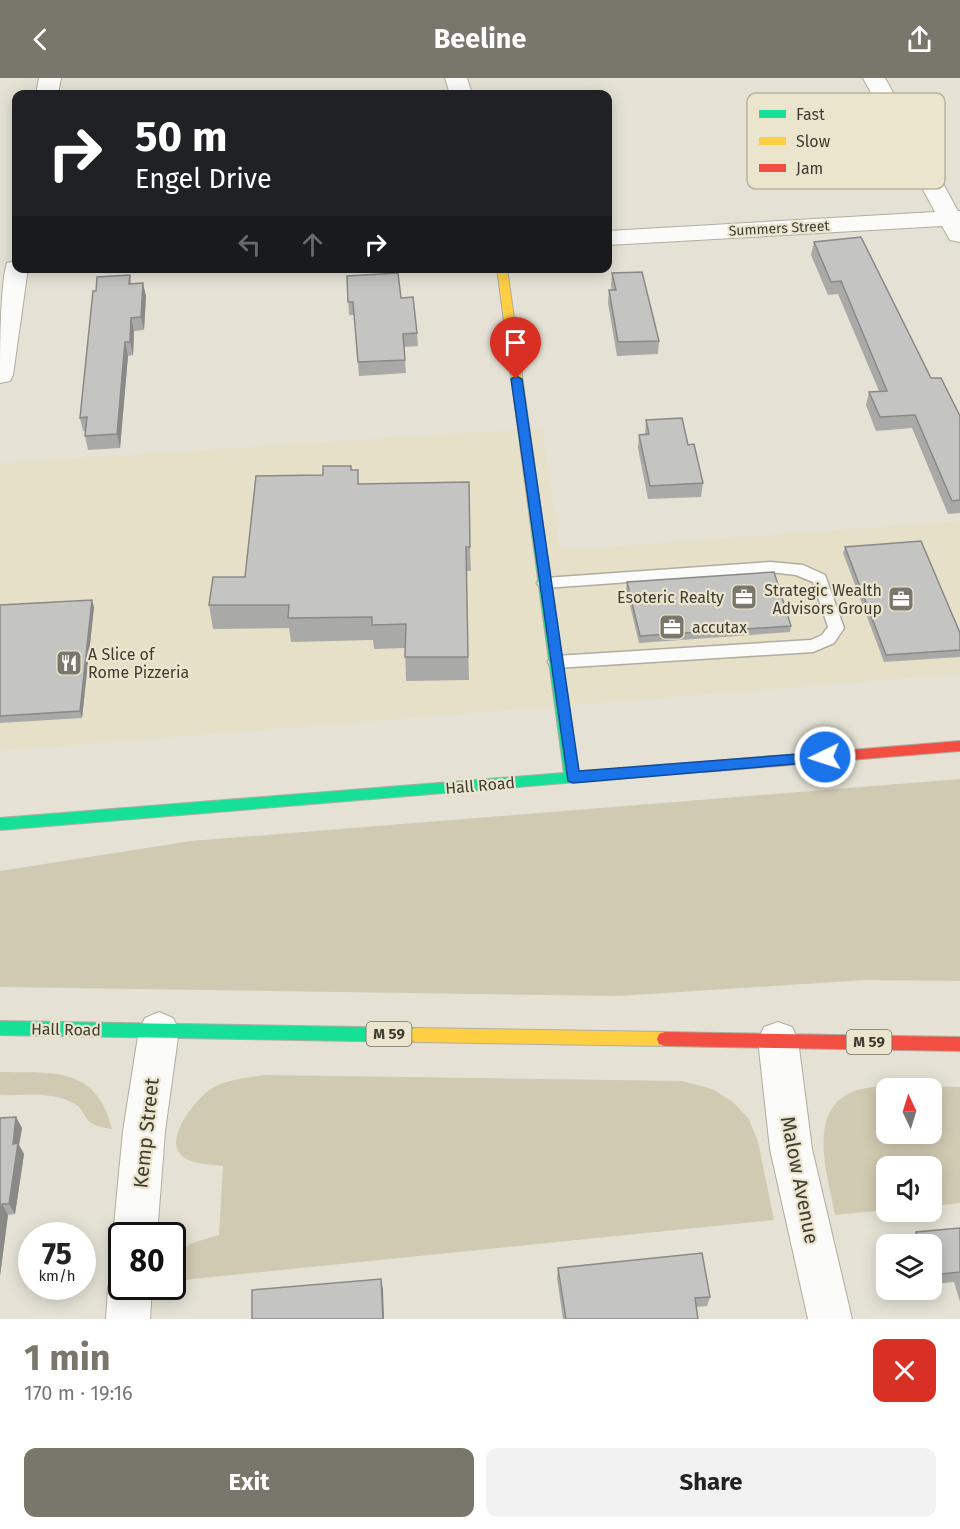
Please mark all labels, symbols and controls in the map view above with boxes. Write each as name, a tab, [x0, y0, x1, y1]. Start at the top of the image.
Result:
icon: back	[24, 23, 57, 56]
text: Beeline	[434, 23, 526, 55]
icon: share	[903, 23, 936, 56]
legend	[747, 93, 945, 189]
text: Fast	[796, 105, 825, 124]
text: 50 m	[135, 112, 228, 162]
icon: right	[36, 114, 114, 192]
text: Slow	[796, 132, 831, 151]
text: Jam	[796, 159, 823, 178]
text: Engel Drive	[135, 163, 272, 195]
street label: Summers Street	[728, 217, 831, 240]
icon: left	[233, 228, 266, 261]
icon: ahead	[296, 228, 329, 261]
icon: right	[359, 228, 392, 261]
pin	[490, 317, 541, 379]
icon: arrive	[499, 326, 532, 359]
place label: Strategic Wealth Advisors Group	[764, 581, 882, 618]
office icon: Esoteric Realty	[729, 582, 759, 612]
office icon: Strategic Wealth Advisors Group	[886, 584, 916, 614]
place label: Esoteric Realty	[617, 588, 724, 607]
office icon: accutax	[657, 612, 687, 642]
place label: accutax	[692, 618, 747, 637]
place label: A Slice of Rome Pizzeria	[88, 645, 189, 682]
restaurant icon: A Slice of Rome Pizzeria	[54, 648, 84, 678]
position arrow	[793, 725, 857, 789]
street label: Hall Road	[444, 773, 516, 798]
street label: Hall Road	[31, 1019, 101, 1040]
road number: M 59	[366, 1022, 412, 1046]
road number: M 59	[846, 1030, 892, 1054]
street label: Kemp Street	[128, 1076, 164, 1189]
north arrow	[876, 1078, 942, 1144]
map controls	[876, 1078, 942, 1300]
street label: Malow Avenue	[776, 1114, 824, 1246]
button: sound	[876, 1156, 942, 1222]
speed limit sign: 80	[108, 1222, 186, 1300]
button: layers	[876, 1234, 942, 1300]
text: 75	[42, 1236, 72, 1272]
text: km/h	[38, 1267, 76, 1285]
text: 1 min	[24, 1336, 111, 1380]
button: close	[873, 1339, 936, 1402]
text: 170 m · 19:16	[24, 1381, 133, 1405]
button: Exit	[24, 1448, 474, 1517]
button: Share	[486, 1448, 936, 1517]

